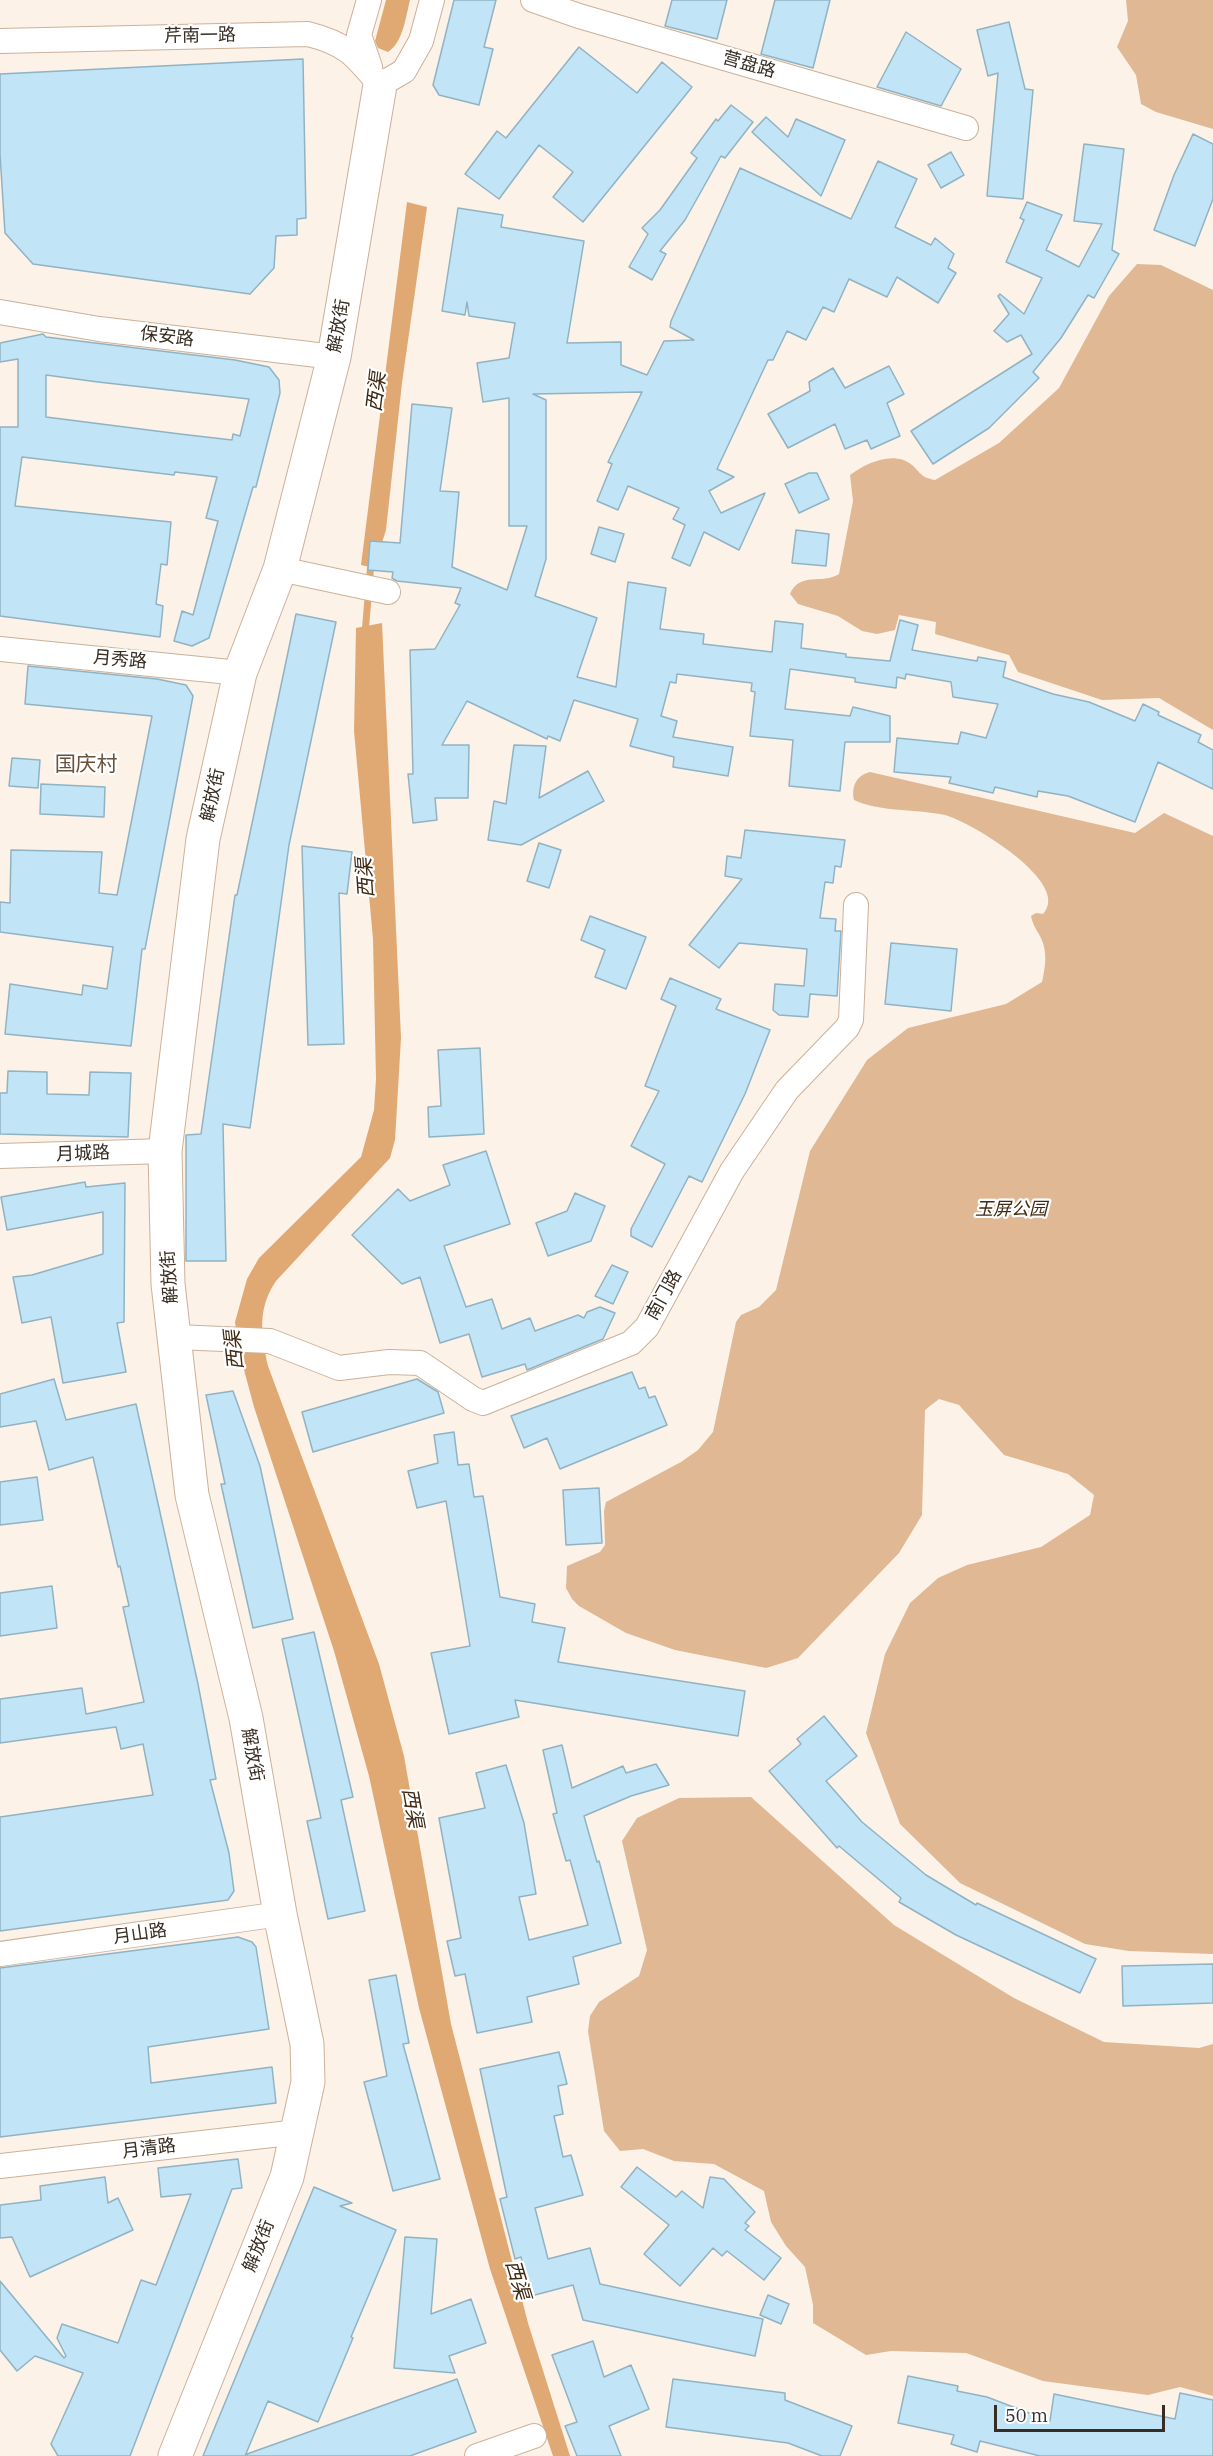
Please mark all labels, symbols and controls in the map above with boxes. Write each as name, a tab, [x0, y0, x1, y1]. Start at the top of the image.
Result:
street label: 芹南一路	[164, 25, 236, 47]
street label: 营盘路	[720, 47, 778, 83]
street label: 解放街	[324, 298, 354, 354]
street label: 保安路	[139, 323, 195, 351]
water label: 西渠	[363, 371, 391, 413]
street label: 月秀路	[92, 647, 148, 673]
district label: 国庆村	[55, 752, 117, 778]
street label: 解放街	[197, 766, 229, 824]
water label: 西渠	[353, 857, 379, 899]
street label: 月城路	[56, 1142, 110, 1166]
park label: 玉屏公园	[975, 1199, 1047, 1221]
street label: 解放街	[157, 1249, 183, 1305]
street label: 南门路	[641, 1266, 687, 1324]
water label: 西渠	[221, 1329, 249, 1371]
street label: 解放街	[237, 1727, 267, 1783]
water label: 西渠	[397, 1786, 427, 1830]
street label: 月山路	[112, 1920, 168, 1948]
street label: 月清路	[121, 2135, 177, 2163]
street label: 解放街	[239, 2217, 279, 2275]
water label: 西渠	[500, 2257, 534, 2303]
scale bar	[997, 2393, 1168, 2431]
text: 50 m	[1005, 2404, 1048, 2427]

